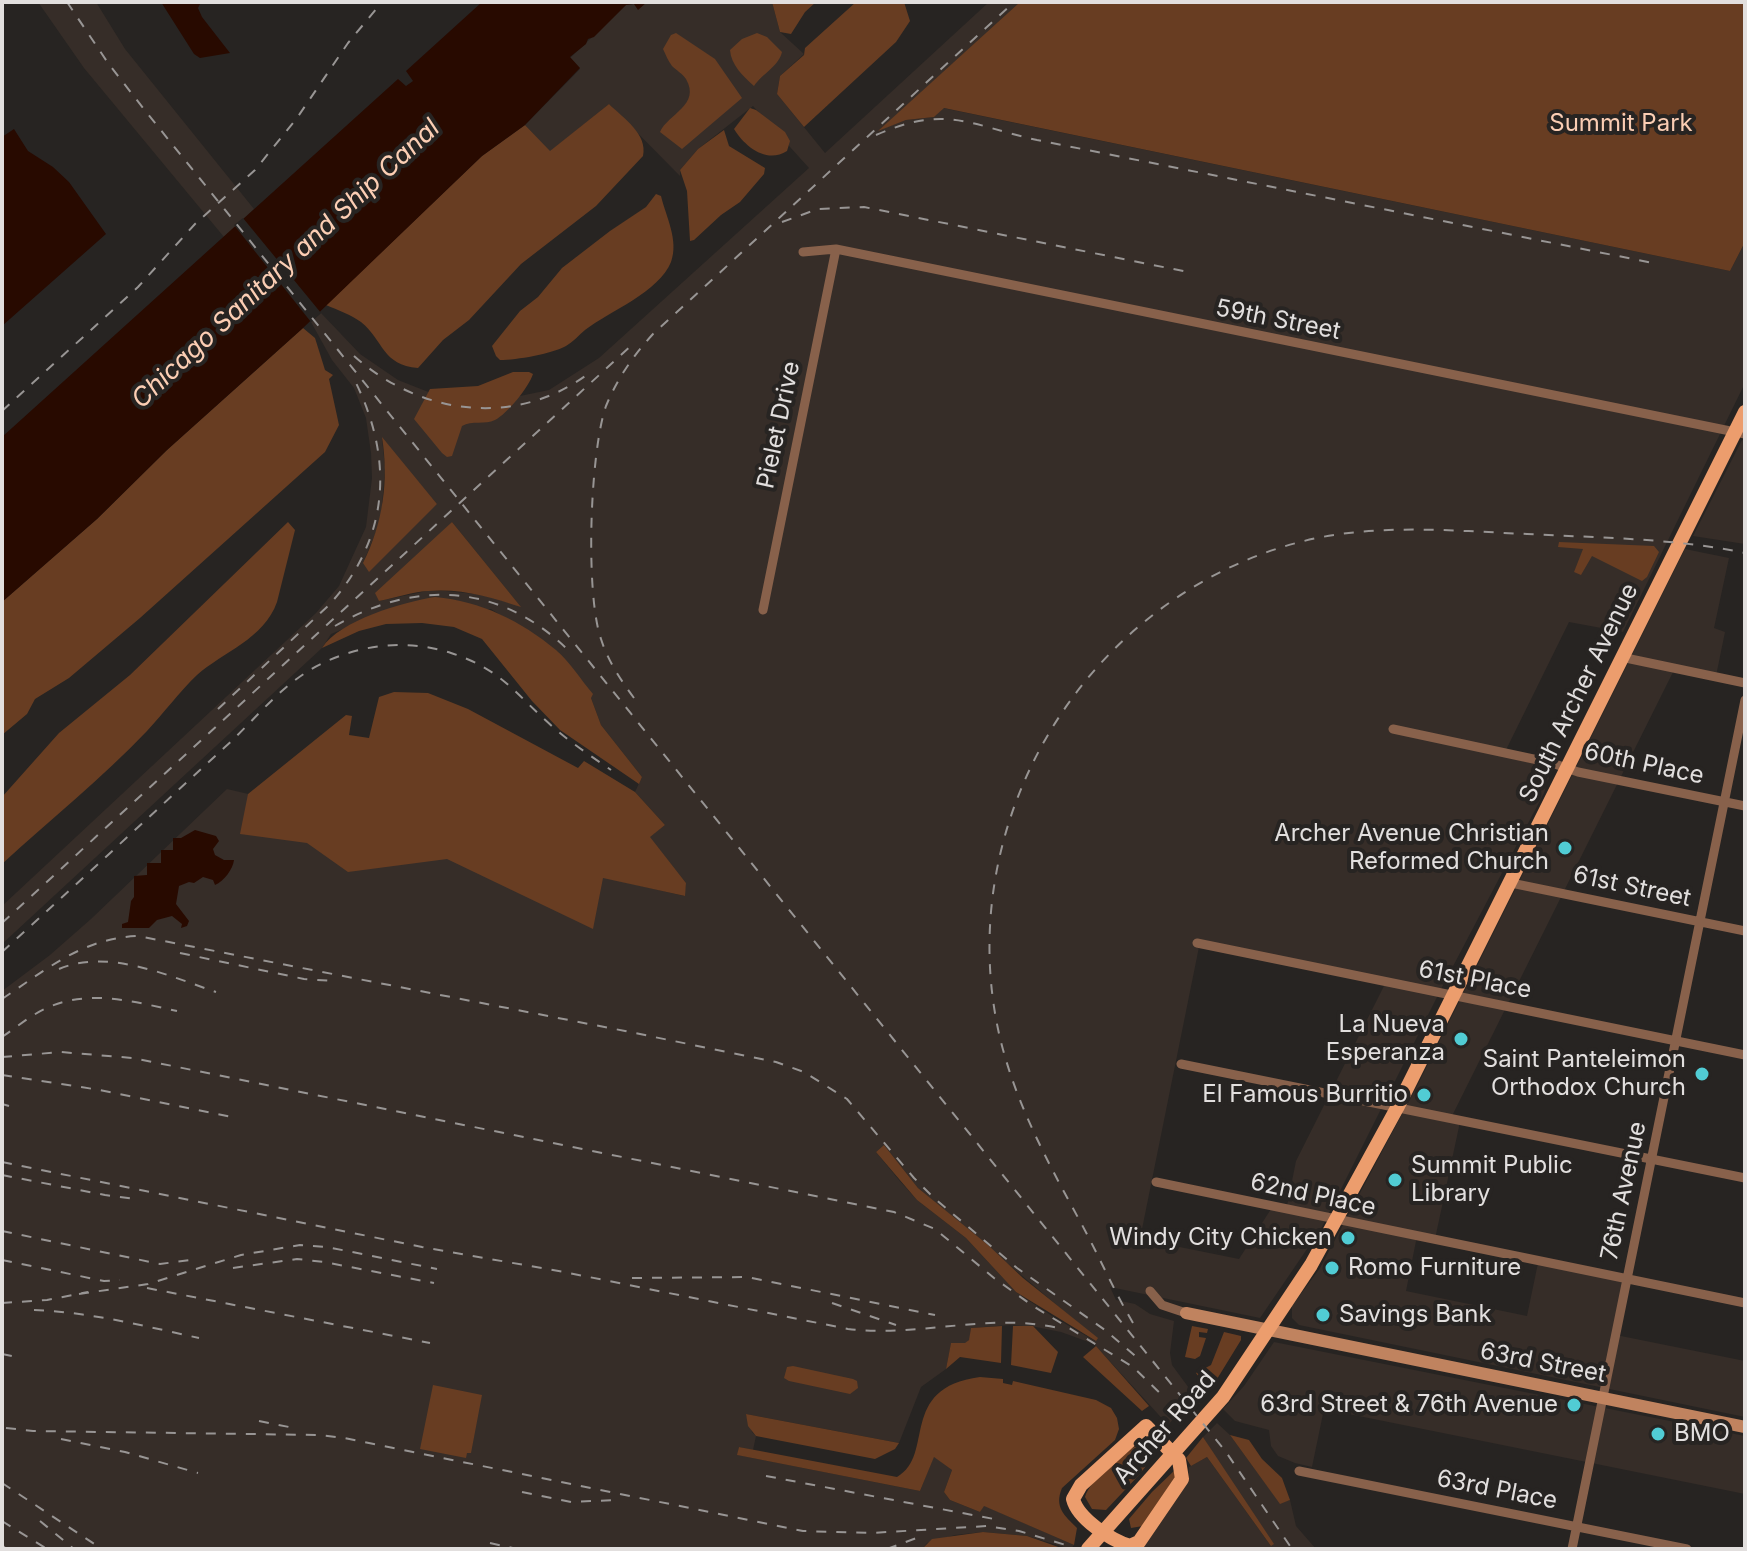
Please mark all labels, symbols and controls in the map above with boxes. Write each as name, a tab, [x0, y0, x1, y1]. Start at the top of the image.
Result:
park label: Summit Park	[1549, 110, 1693, 138]
water label: Chicago Sanitary and Ship Canal	[126, 113, 446, 415]
street label: 59th Street	[1213, 294, 1343, 346]
street label: Pielet Drive	[751, 359, 807, 491]
street label: South Archer Avenue	[1513, 579, 1645, 807]
street label: 60th Place	[1582, 737, 1706, 791]
place label: Archer Avenue Christian Reformed Church	[1274, 820, 1549, 876]
marker: Archer Avenue Christian Reformed Church	[1556, 839, 1574, 857]
street label: 61st Street	[1570, 860, 1694, 914]
street label: 61st Place	[1416, 955, 1534, 1005]
place label: La Nueva Esperanza	[1326, 1011, 1445, 1067]
marker: La Nueva Esperanza	[1452, 1030, 1470, 1048]
place label: Saint Panteleimon Orthodox Church	[1483, 1046, 1686, 1102]
marker: Saint Panteleimon Orthodox Church	[1693, 1065, 1711, 1083]
place label: El Famous Burritio	[1202, 1081, 1408, 1109]
marker: El Famous Burritio	[1415, 1086, 1433, 1104]
street label: 76th Avenue	[1595, 1119, 1653, 1263]
place label: Summit Public Library	[1411, 1152, 1573, 1208]
street label: 62nd Place	[1248, 1168, 1378, 1222]
marker: Summit Public Library	[1386, 1171, 1404, 1189]
place label: Windy City Chicken	[1109, 1224, 1332, 1252]
marker: Windy City Chicken	[1339, 1229, 1357, 1247]
place label: Romo Furniture	[1348, 1254, 1521, 1282]
marker: Romo Furniture	[1323, 1259, 1341, 1277]
place label: Savings Bank	[1339, 1301, 1492, 1329]
marker: Savings Bank	[1314, 1306, 1332, 1324]
street label: 63rd Street	[1478, 1337, 1608, 1389]
street label: Archer Road	[1108, 1365, 1222, 1491]
place label: 63rd Street & 76th Avenue	[1260, 1391, 1558, 1419]
marker: 63rd Street & 76th Avenue	[1565, 1396, 1583, 1414]
place label: BMO	[1674, 1420, 1730, 1448]
marker: BMO	[1649, 1425, 1667, 1443]
street label: 63rd Place	[1434, 1464, 1560, 1516]

